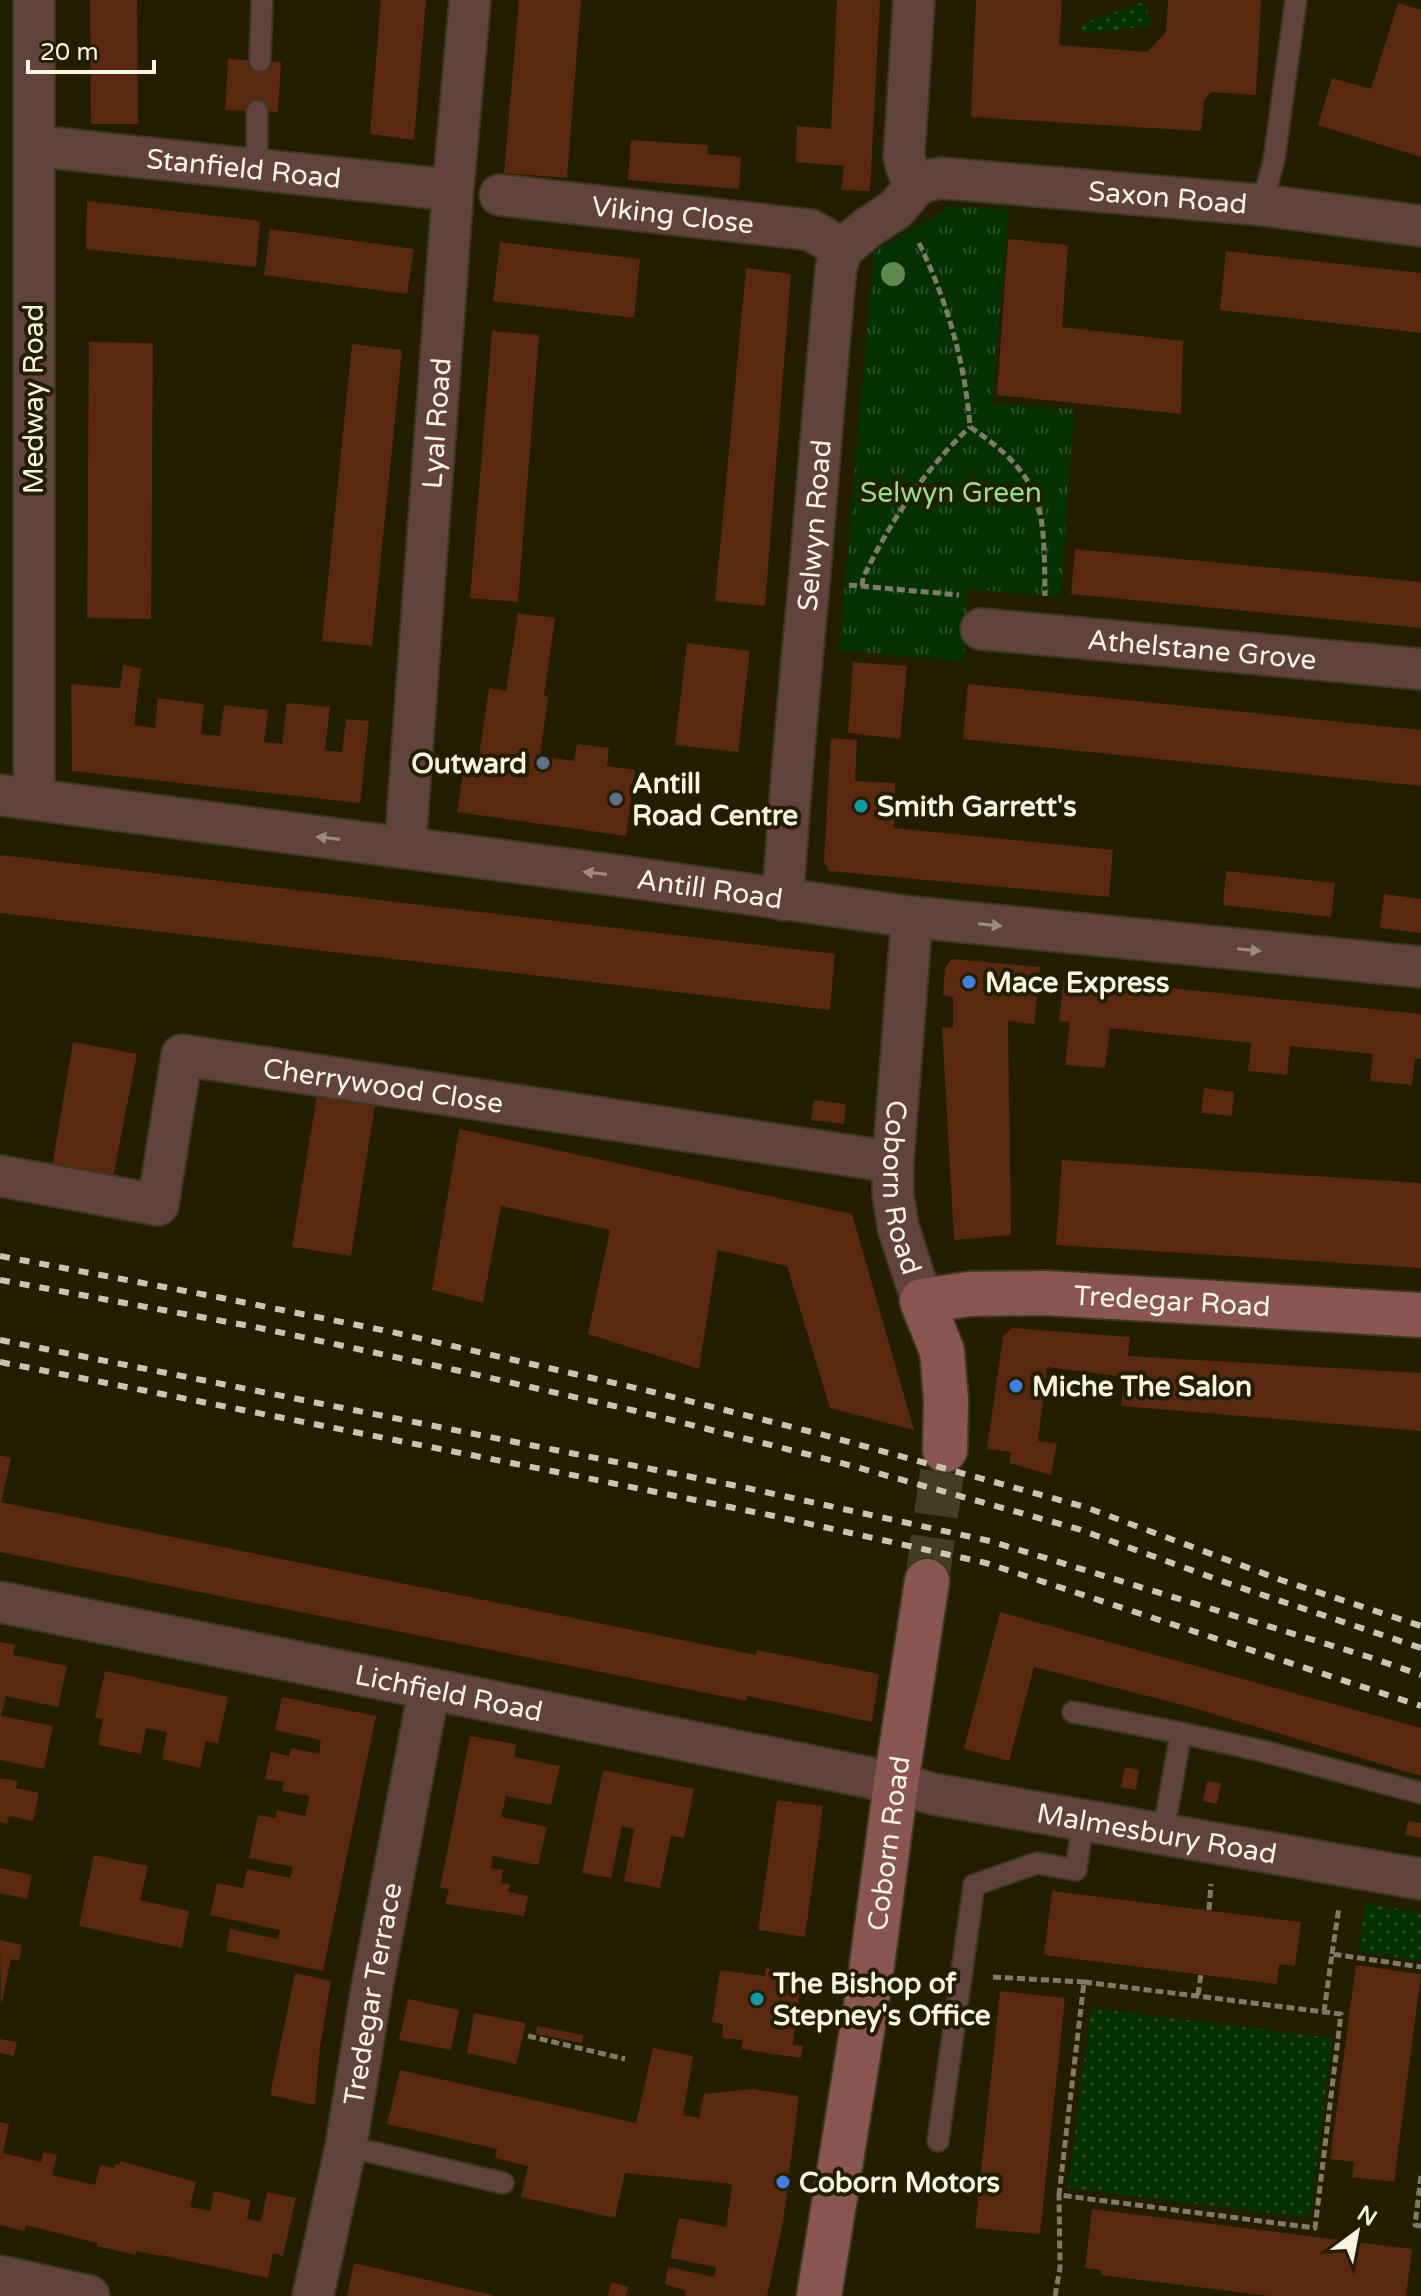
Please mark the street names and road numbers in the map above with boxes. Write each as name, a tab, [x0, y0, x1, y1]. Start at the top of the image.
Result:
street label: Stanfield Road	[145, 142, 343, 196]
street label: Saxon Road	[1087, 174, 1249, 222]
street label: Viking Close	[590, 189, 756, 241]
street label: Medway Road	[17, 304, 51, 494]
street label: Lyal Road	[415, 356, 459, 490]
street label: Selwyn Road	[791, 438, 839, 613]
street label: Athelstane Grove	[1086, 623, 1318, 677]
street label: Antill Road	[635, 862, 785, 917]
street label: Cherrywood Close	[261, 1051, 506, 1121]
street label: Coborn Road	[875, 1099, 928, 1279]
street label: Tredegar Road	[1073, 1279, 1271, 1324]
street label: Lichfield Road	[352, 1658, 546, 1729]
street label: Coborn Road	[861, 1754, 918, 1933]
street label: Malmesbury Road	[1034, 1796, 1279, 1872]
street label: Tredegar Terrace	[337, 1880, 410, 2108]

